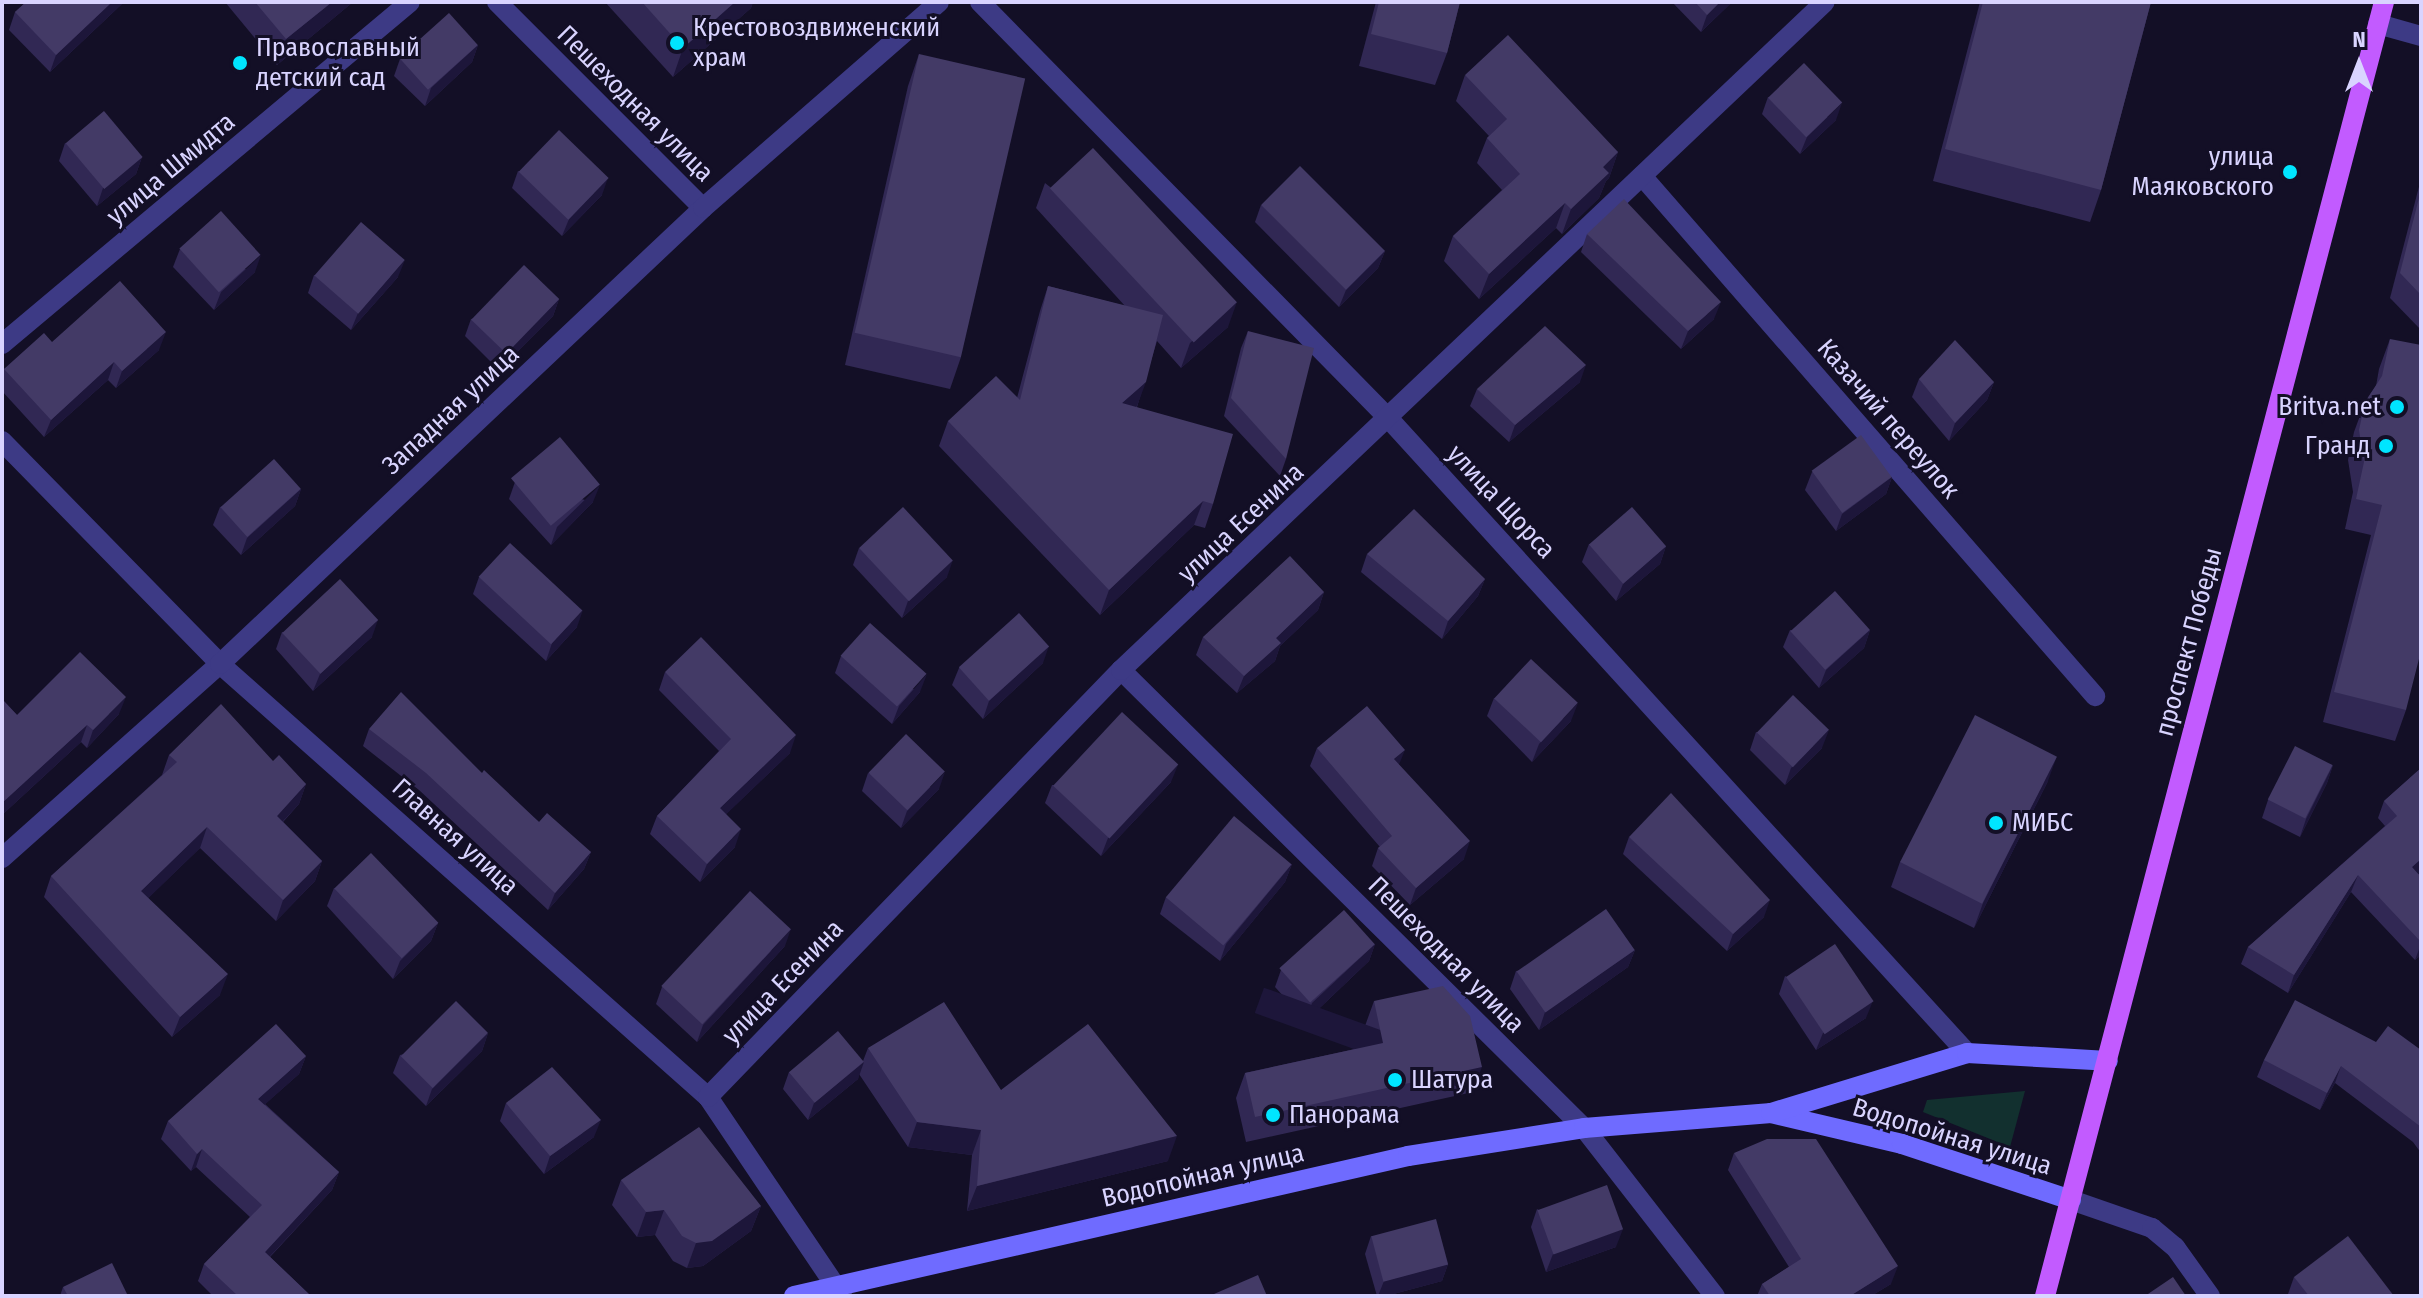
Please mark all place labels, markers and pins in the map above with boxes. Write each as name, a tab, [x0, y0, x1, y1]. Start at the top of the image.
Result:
place label: Крестовоздвиженский храм	[693, 12, 940, 74]
place label: Православный детский сад	[256, 32, 420, 94]
marker: Крестовоздвиженский храм	[668, 34, 686, 52]
marker: Православный детский сад	[231, 54, 249, 72]
place label: улица Маяковского	[2131, 141, 2274, 202]
marker: улица Маяковского	[2281, 163, 2299, 181]
place label: Britva.net	[2278, 391, 2381, 423]
marker: Britva.net	[2388, 398, 2406, 416]
place label: Гранд	[2305, 430, 2370, 462]
marker: Гранд	[2377, 437, 2395, 455]
place label: МИБС	[2012, 807, 2073, 839]
marker: МИБС	[1987, 814, 2005, 832]
place label: Шатура	[1411, 1064, 1493, 1096]
marker: Шатура	[1386, 1071, 1404, 1089]
place label: Панорама	[1289, 1099, 1400, 1131]
marker: Панорама	[1264, 1106, 1282, 1124]

